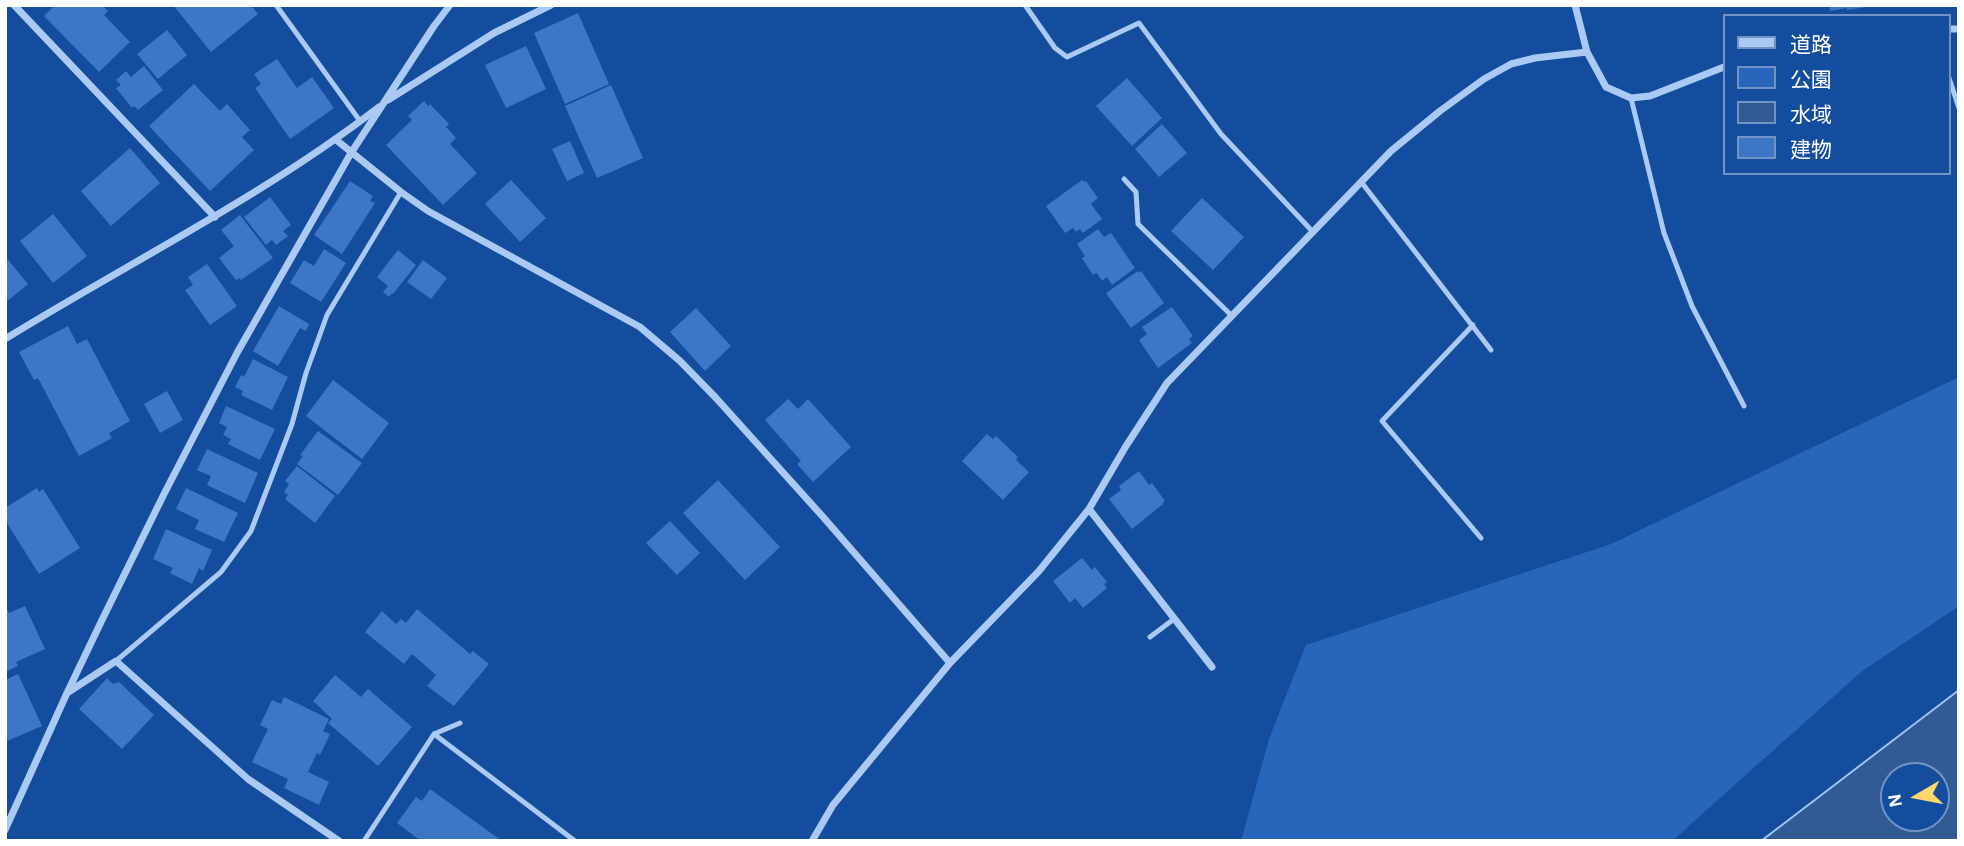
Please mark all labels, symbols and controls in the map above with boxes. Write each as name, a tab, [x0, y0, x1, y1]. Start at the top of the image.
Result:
legend	[1722, 14, 1950, 175]
text: 道路	[1790, 35, 1832, 56]
text: 公園	[1790, 70, 1832, 91]
text: 水域	[1790, 105, 1832, 126]
text: 建物	[1790, 140, 1832, 161]
north arrow	[1880, 762, 1950, 832]
text: N	[1885, 792, 1906, 809]

